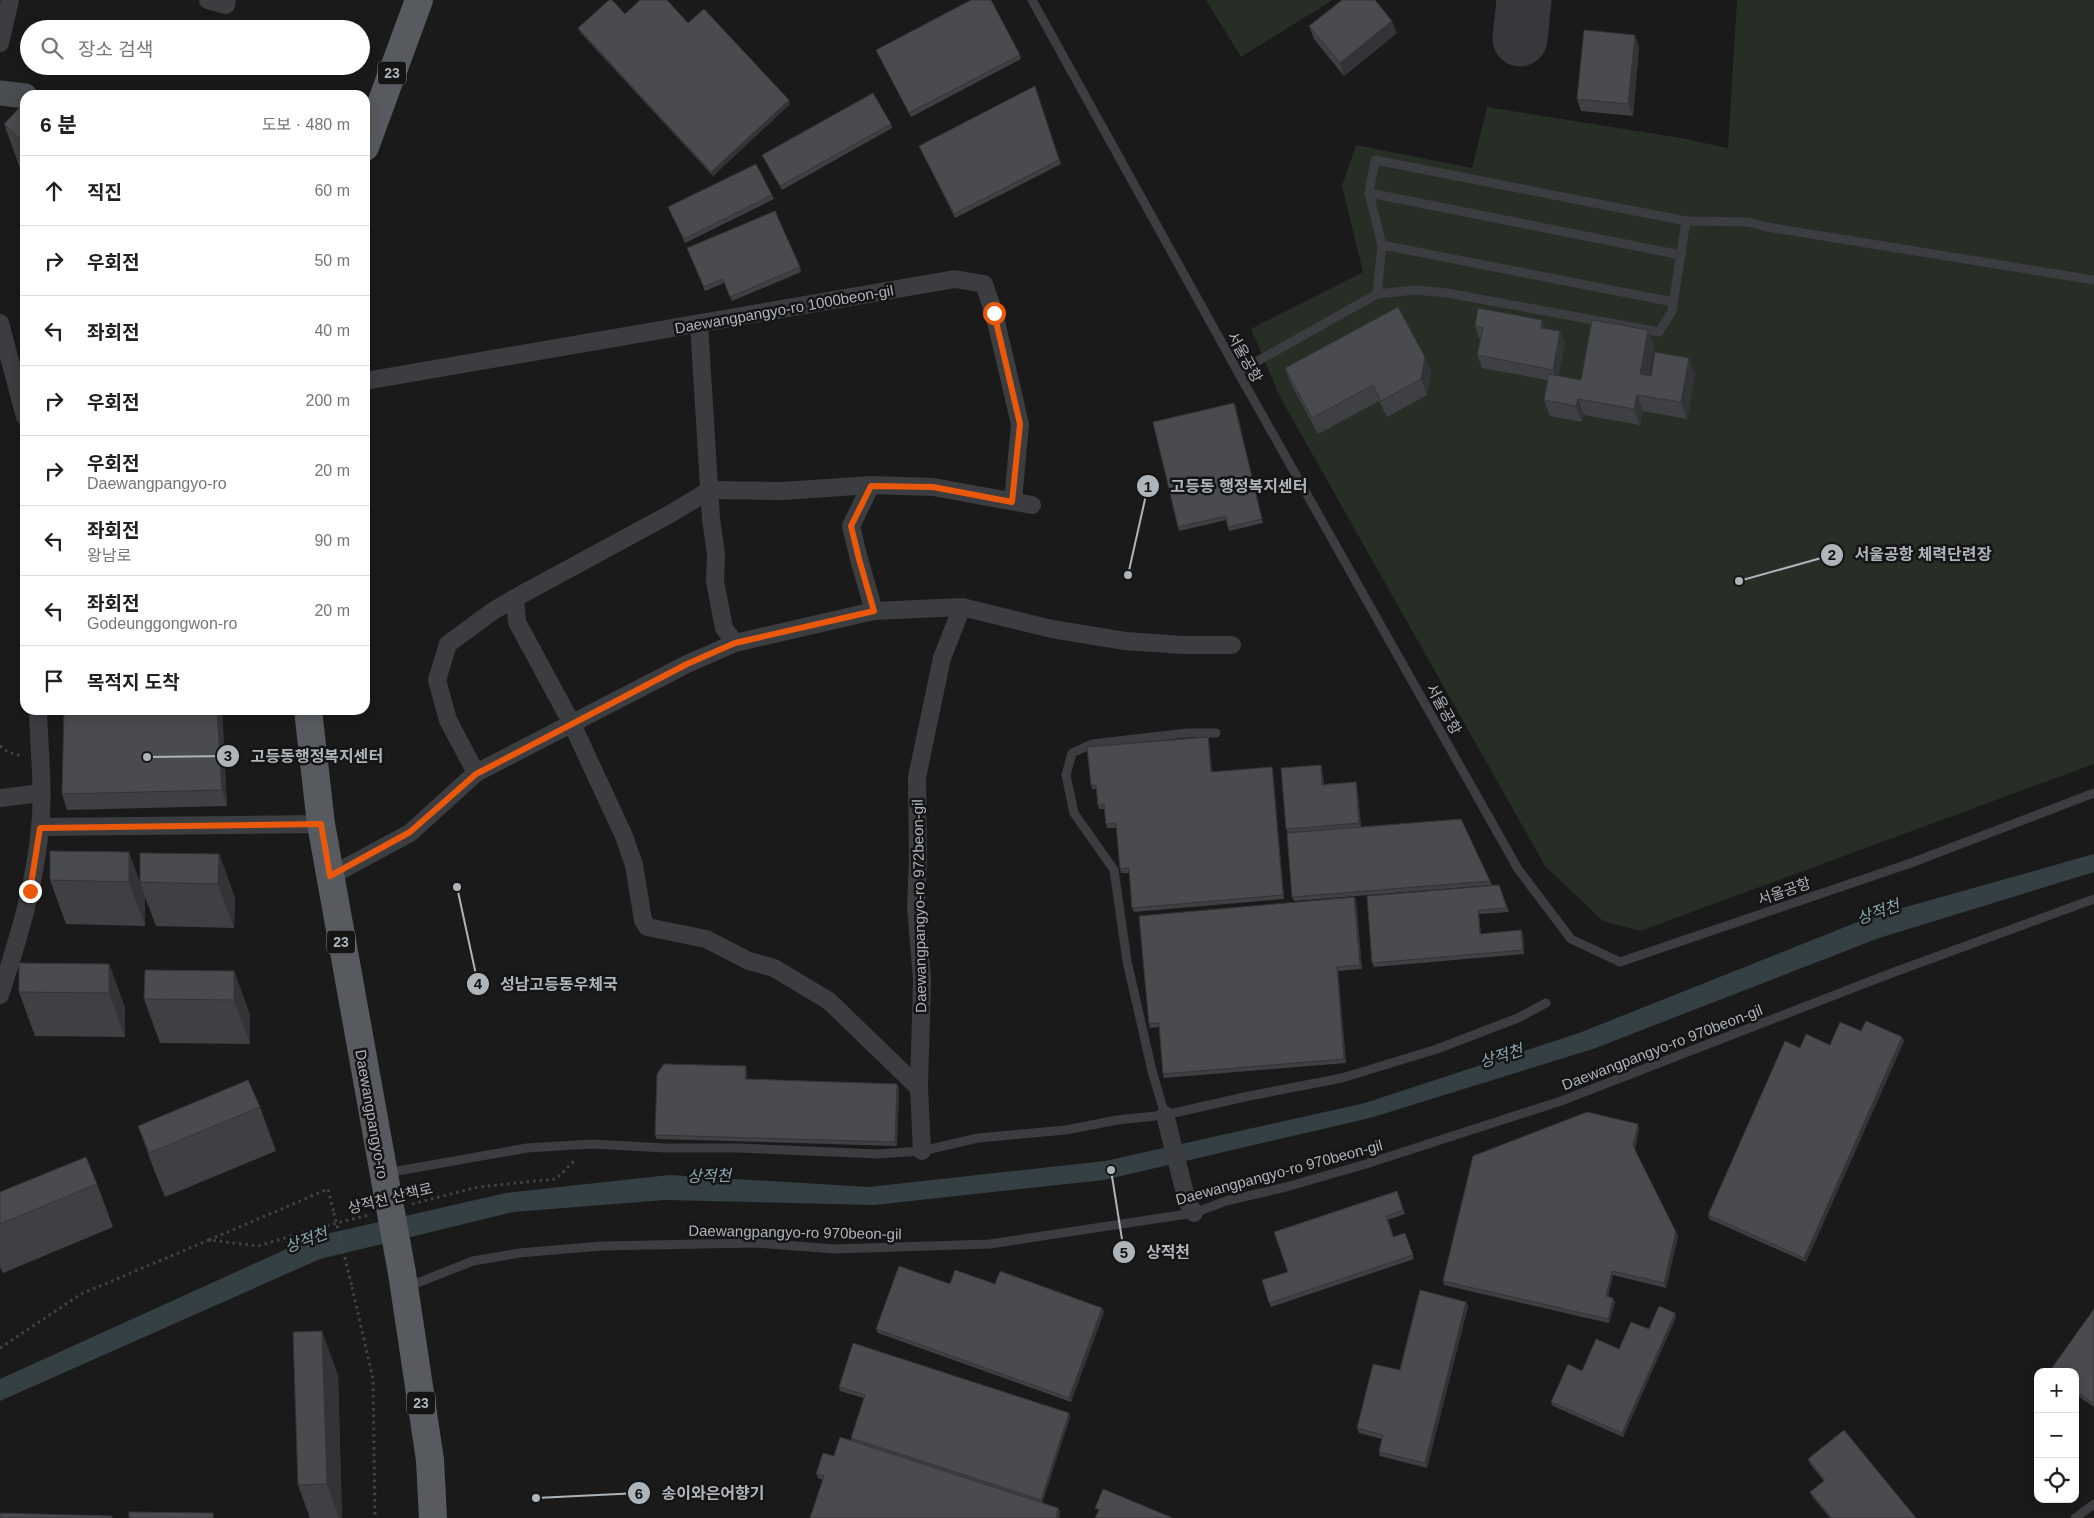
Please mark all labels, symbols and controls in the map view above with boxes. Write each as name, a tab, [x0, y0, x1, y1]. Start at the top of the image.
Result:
search box	[20, 20, 370, 75]
icon: search	[38, 34, 66, 62]
text: 장소 검색	[78, 39, 153, 60]
road number: 23	[378, 62, 406, 84]
text: 6 분	[40, 113, 77, 136]
text: 도보 · 480 m	[262, 116, 350, 133]
icon: ahead	[40, 177, 68, 205]
text: 직진	[87, 182, 122, 203]
text: 60 m	[314, 182, 350, 199]
icon: right	[40, 247, 68, 275]
text: 우회전	[87, 252, 139, 273]
text: 50 m	[314, 252, 350, 269]
street label: Daewangpangyo-ro 1000beon-gil	[673, 281, 895, 337]
route start	[983, 302, 1006, 325]
icon: left	[40, 317, 68, 345]
text: 좌회전	[87, 322, 139, 343]
text: 40 m	[314, 322, 350, 339]
street label: 서울공항	[1224, 329, 1266, 385]
icon: right	[40, 387, 68, 415]
text: 우회전	[87, 392, 139, 413]
text: 200 m	[306, 392, 350, 409]
text: 우회전	[87, 453, 139, 474]
icon: right	[40, 457, 68, 485]
text: 20 m	[314, 462, 350, 479]
callout: 고등동 행정복지센터	[1136, 471, 1318, 502]
text: Daewangpangyo-ro	[87, 475, 227, 492]
text: 1	[1144, 478, 1152, 495]
text: 고등동 행정복지센터	[1171, 478, 1307, 495]
text: 좌회전	[87, 520, 139, 541]
icon: left	[40, 527, 68, 555]
text: 90 m	[314, 532, 350, 549]
callout: 서울공항 체력단련장	[1819, 539, 2001, 570]
text: 서울공항 체력단련장	[1855, 545, 1992, 563]
text: 2	[1828, 546, 1836, 563]
text: 왕남로	[87, 547, 131, 564]
text: 좌회전	[87, 593, 139, 614]
icon: left	[40, 597, 68, 625]
text: 20 m	[314, 602, 350, 619]
text: Godeunggongwon-ro	[87, 615, 237, 632]
icon: arrive	[40, 667, 68, 695]
text: 목적지 도착	[87, 672, 180, 693]
street label: 서울공항	[1423, 681, 1465, 737]
callout: 고등동행정복지센터	[216, 741, 393, 772]
text: 3	[224, 747, 232, 764]
text: 고등동행정복지센터	[251, 748, 383, 765]
street label: Daewangpangyo-ro 972beon-gil	[909, 799, 929, 1013]
street label: 서울공항	[1755, 874, 1813, 908]
route end	[19, 880, 42, 903]
water label: 상적천	[1854, 896, 1904, 927]
road number: 23	[327, 930, 355, 954]
callout: 성남고등동우체국	[465, 969, 628, 1000]
text: 4	[474, 975, 483, 992]
text: 성남고등동우체국	[500, 976, 618, 993]
street label: Daewangpangyo-ro 970beon-gil	[1559, 1001, 1765, 1093]
water label: 상적천	[1477, 1041, 1527, 1071]
street label: Daewangpangyo-ro	[352, 1048, 392, 1180]
street label: Daewangpangyo-ro 970beon-gil	[1174, 1136, 1384, 1208]
water label: 상적천	[687, 1167, 733, 1185]
street label: 상적천 산책로	[346, 1179, 434, 1217]
street label: Daewangpangyo-ro 970beon-gil	[688, 1222, 902, 1242]
water label: 상적천	[282, 1224, 332, 1256]
callout: 상적천	[1111, 1237, 1201, 1268]
text: 상적천	[1146, 1243, 1190, 1261]
text: 5	[1120, 1244, 1128, 1261]
map controls	[2034, 1368, 2079, 1503]
button: +	[2034, 1368, 2079, 1413]
road number: 23	[407, 1392, 435, 1415]
button: −	[2034, 1413, 2079, 1458]
button: locate	[2034, 1458, 2079, 1503]
callout: 송이와은어향기	[627, 1478, 775, 1509]
text: 송이와은어향기	[661, 1484, 765, 1502]
text: 6	[635, 1485, 643, 1502]

